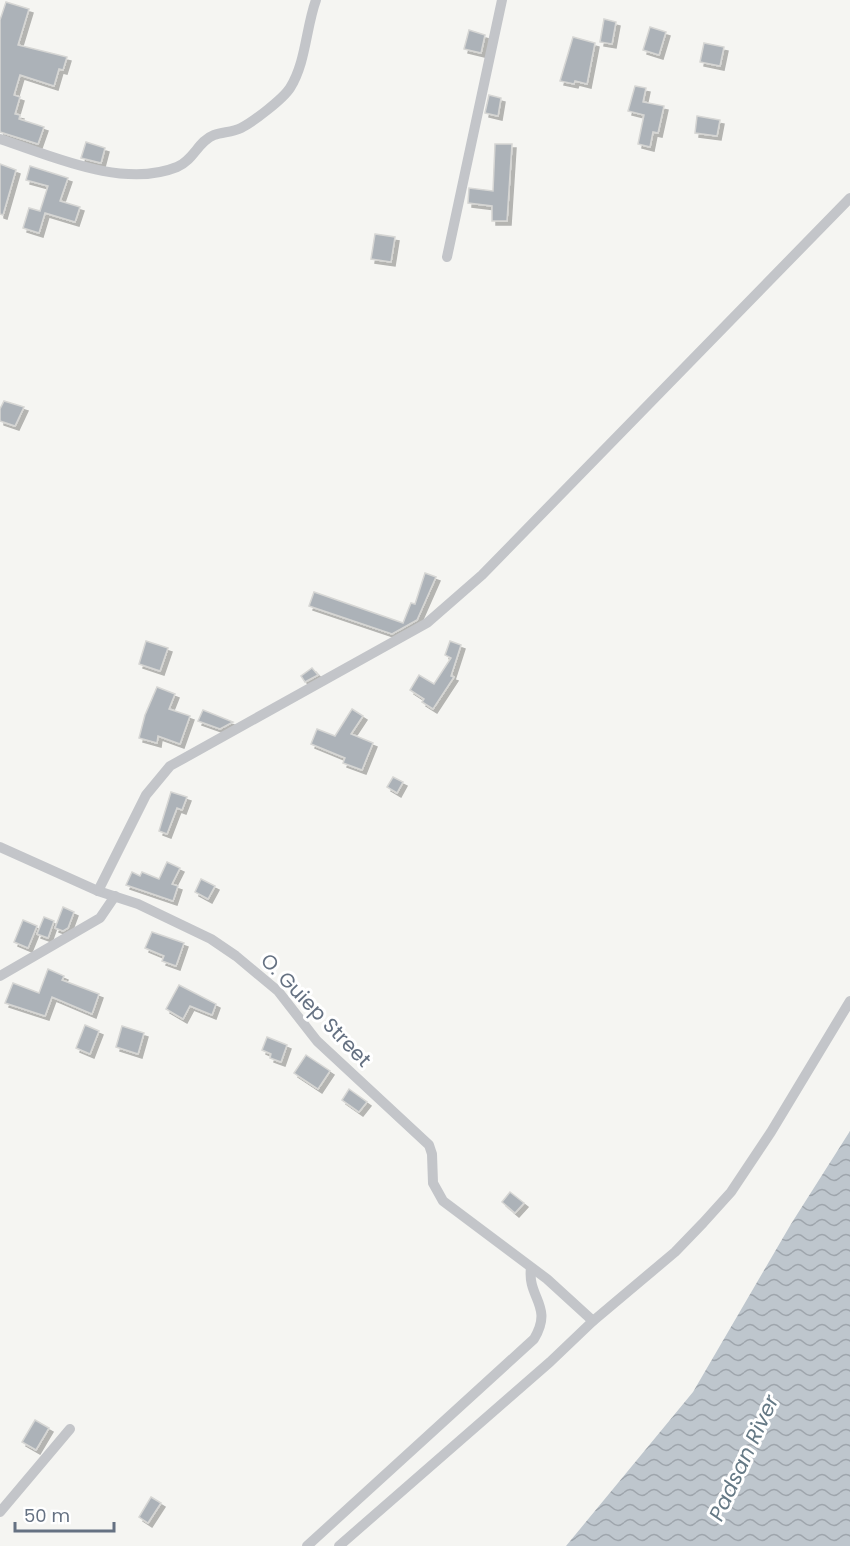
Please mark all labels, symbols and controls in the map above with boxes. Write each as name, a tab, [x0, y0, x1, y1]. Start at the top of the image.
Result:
street label: O. Guiep Street	[254, 947, 378, 1073]
water label: Padsan River	[702, 1389, 786, 1526]
scale bar	[15, 1495, 114, 1533]
text: 50 m	[24, 1503, 70, 1528]

